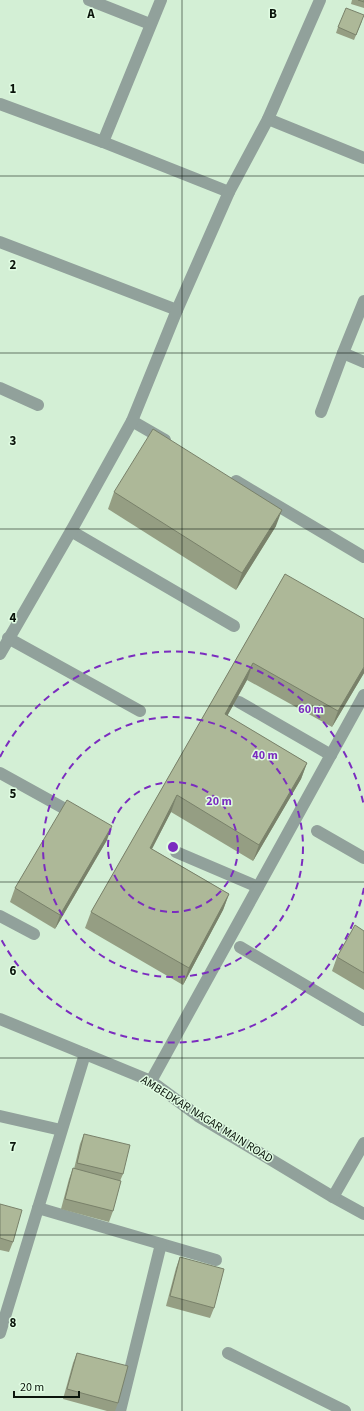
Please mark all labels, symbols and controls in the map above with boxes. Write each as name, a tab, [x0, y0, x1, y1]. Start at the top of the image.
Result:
text: A	[86, 5, 95, 23]
text: B	[269, 5, 277, 23]
text: 1	[10, 80, 17, 98]
text: 2	[10, 256, 17, 274]
text: 3	[10, 432, 17, 450]
text: 4	[10, 609, 17, 627]
text: 60 m	[298, 701, 324, 718]
text: 40 m	[252, 747, 278, 764]
text: 5	[10, 785, 17, 803]
text: 20 m	[206, 793, 232, 810]
centre of rings	[166, 840, 180, 854]
text: 6	[10, 962, 17, 980]
street label: AMBEDKAR NAGAR MAIN ROAD	[137, 1072, 276, 1167]
text: 7	[10, 1138, 17, 1156]
text: 8	[10, 1314, 17, 1332]
scale bar	[14, 1373, 79, 1399]
text: 20 m	[20, 1379, 44, 1396]

